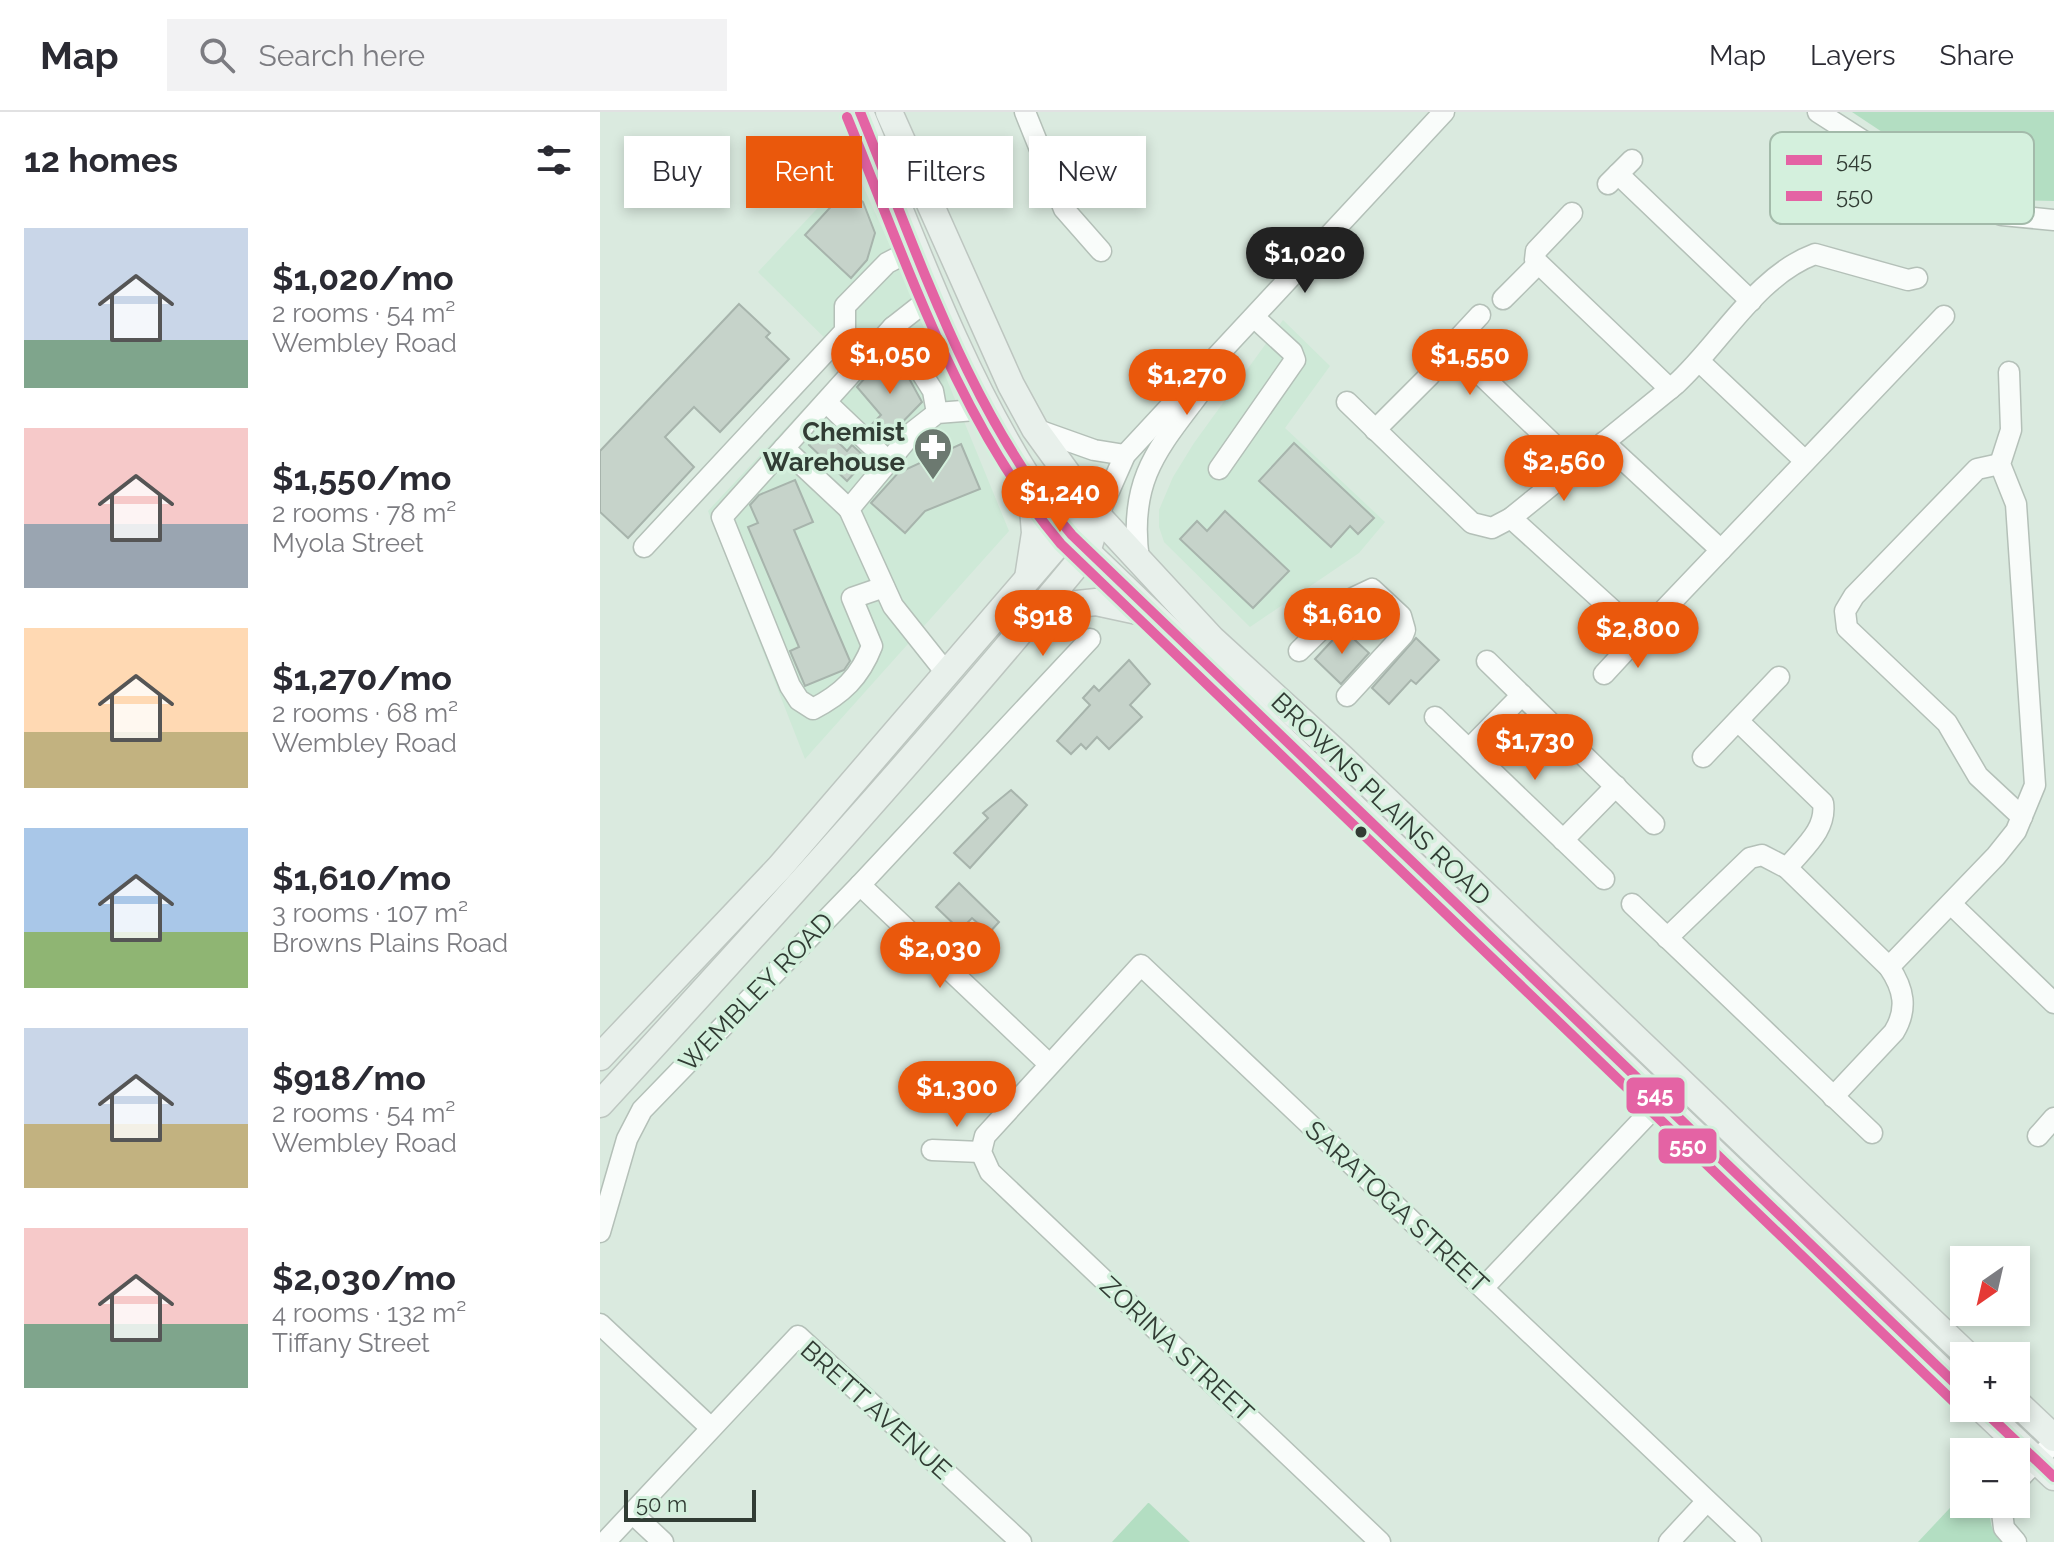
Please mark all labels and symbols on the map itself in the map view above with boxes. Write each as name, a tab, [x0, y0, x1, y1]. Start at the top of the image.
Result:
legend	[1770, 132, 2034, 224]
text: 545	[1836, 147, 1872, 173]
text: 550	[1836, 183, 1873, 209]
pin: $1,020	[1240, 227, 1370, 295]
pin: $1,050	[825, 328, 955, 396]
pin: $1,550	[1405, 329, 1535, 397]
pin: $1,270	[1122, 349, 1252, 417]
place label: Chemist Warehouse	[763, 417, 905, 477]
pharmacy icon: Chemist Warehouse	[912, 426, 954, 481]
pin: $2,560	[1499, 435, 1629, 503]
pin: $1,240	[995, 466, 1125, 534]
pin: $1,610	[1277, 588, 1407, 656]
pin: $918	[996, 590, 1090, 658]
pin: $2,800	[1573, 602, 1703, 670]
street label: BROWNS PLAINS ROAD	[1265, 687, 1497, 911]
pin: $1,730	[1470, 714, 1600, 782]
unlabelled marker	[1353, 824, 1369, 840]
street label: WEMBLEY ROAD	[673, 906, 839, 1078]
pin: $2,030	[875, 922, 1005, 990]
pin: $1,300	[892, 1061, 1022, 1129]
line badge: 545	[1625, 1076, 1686, 1115]
text: 545	[1637, 1082, 1673, 1108]
street label: SARATOGA STREET	[1300, 1115, 1495, 1299]
line badge: 550	[1657, 1127, 1718, 1165]
text: 550	[1669, 1133, 1707, 1159]
north arrow	[1950, 1246, 2030, 1326]
street label: ZORINA STREET	[1094, 1270, 1260, 1428]
street label: BRETT AVENUE	[795, 1335, 957, 1485]
scale bar	[624, 1486, 756, 1522]

